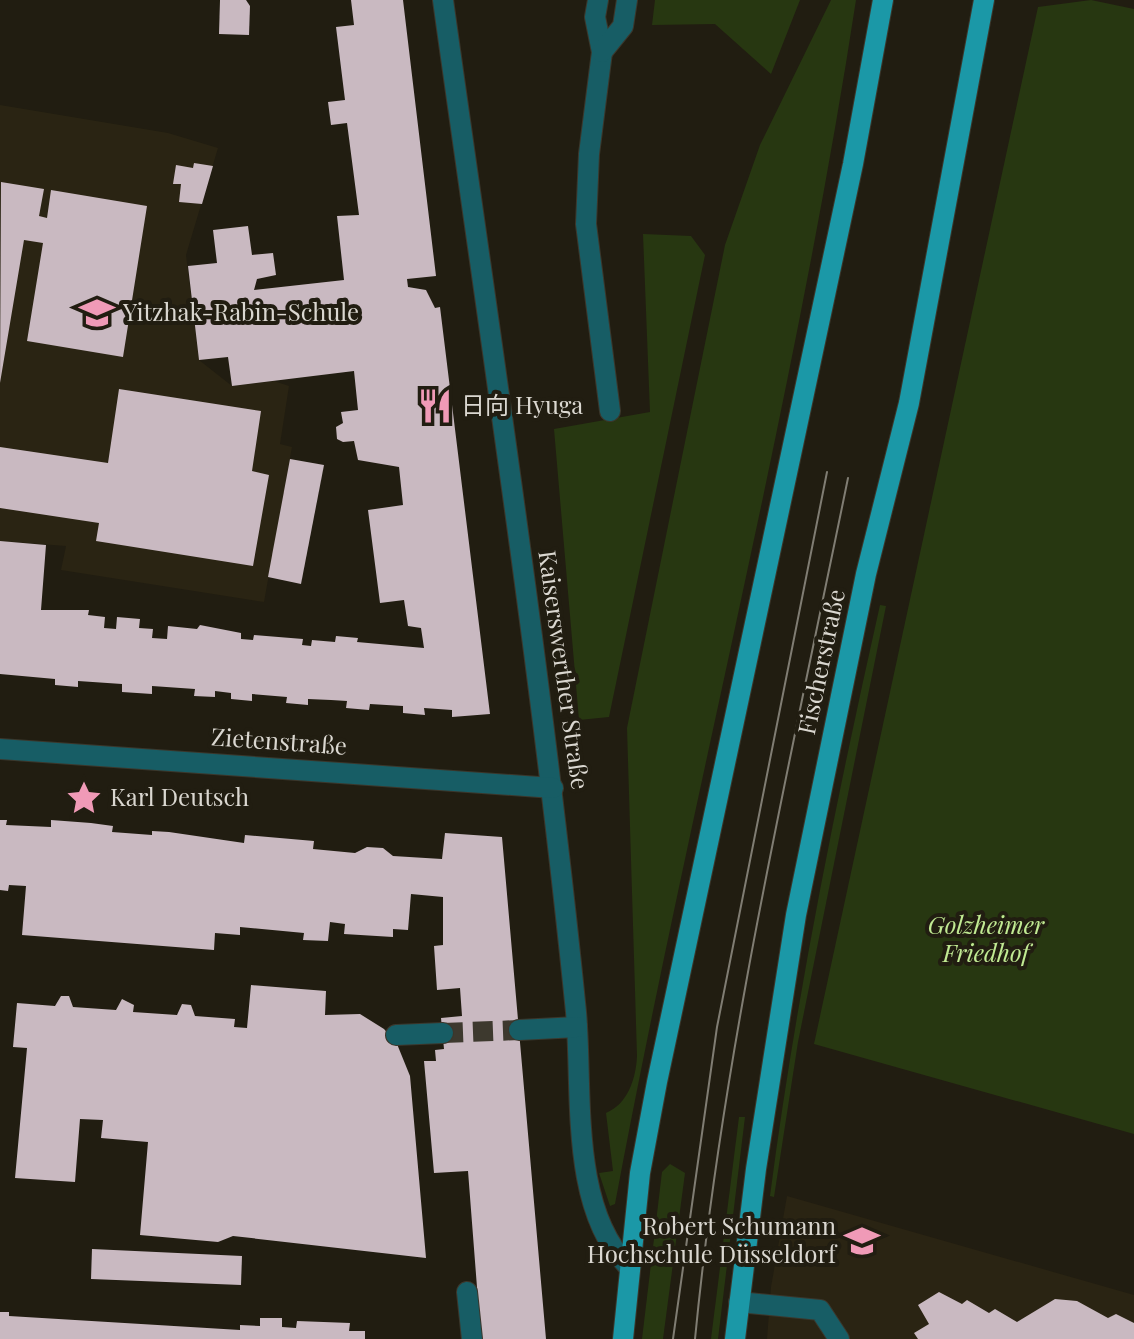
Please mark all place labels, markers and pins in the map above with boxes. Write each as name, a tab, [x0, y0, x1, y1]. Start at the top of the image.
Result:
school or university icon: Yitzhak-Rabin-Schule	[78, 294, 116, 332]
place label: Yitzhak-Rabin-Schule	[122, 295, 359, 327]
restaurant icon: 日向 Hyuga	[416, 387, 454, 425]
place label: 日向 Hyuga	[461, 388, 583, 420]
place icon: Karl Deutsch	[65, 779, 103, 817]
place label: Karl Deutsch	[110, 780, 249, 812]
place label: Robert Schumann Hochschule Düsseldorf	[587, 1209, 838, 1269]
school or university icon: Robert Schumann Hochschule Düsseldorf	[843, 1222, 881, 1260]

